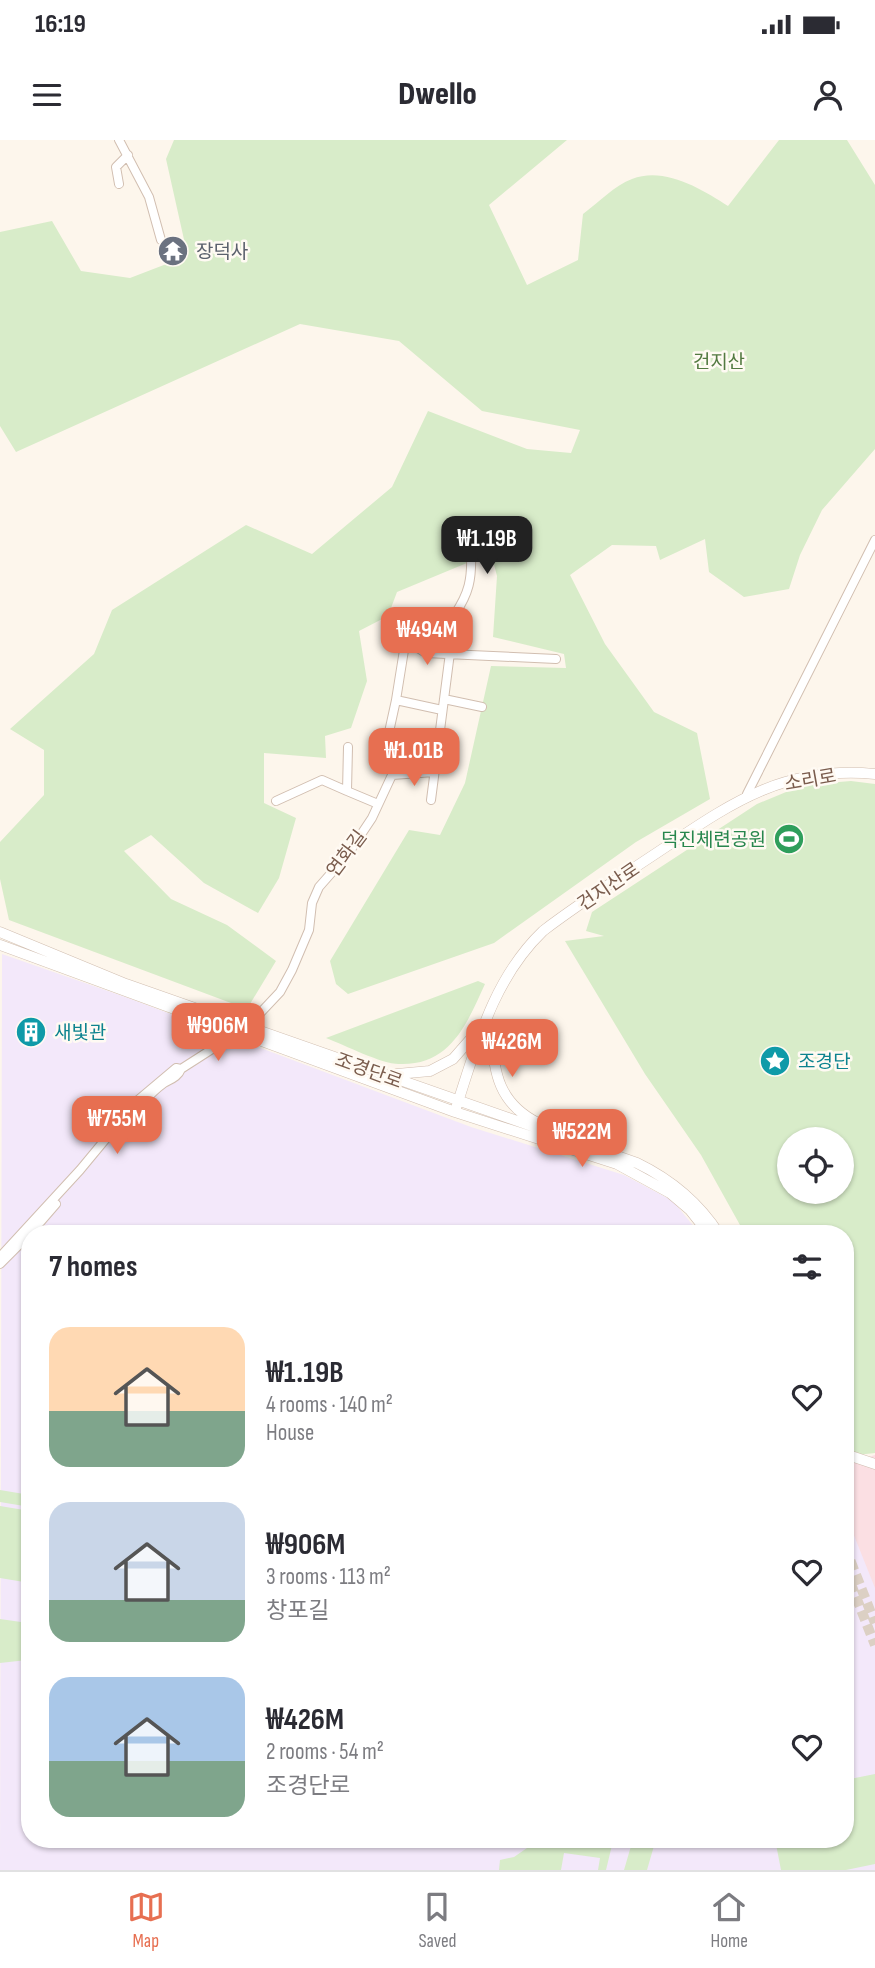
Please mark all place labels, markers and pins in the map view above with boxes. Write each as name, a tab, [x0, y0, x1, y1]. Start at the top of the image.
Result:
temple icon: 장덕사	[156, 234, 190, 268]
place label: 장덕사	[196, 241, 248, 264]
pin: ₩1.19B	[430, 516, 544, 576]
pin: ₩494M	[378, 608, 476, 667]
pin: ₩1.01B	[357, 728, 471, 788]
sports icon: 덕진체련공원	[772, 822, 806, 856]
place label: 덕진체련공원	[661, 829, 766, 852]
pin: ₩906M	[169, 1004, 267, 1063]
building icon: 새빛관	[14, 1015, 48, 1049]
pin: ₩426M	[463, 1020, 561, 1079]
place label: 새빛관	[54, 1022, 106, 1045]
place icon: 조경단	[758, 1044, 792, 1078]
place label: 조경단	[798, 1051, 851, 1074]
pin: ₩755M	[68, 1096, 166, 1156]
pin: ₩522M	[533, 1110, 631, 1169]

